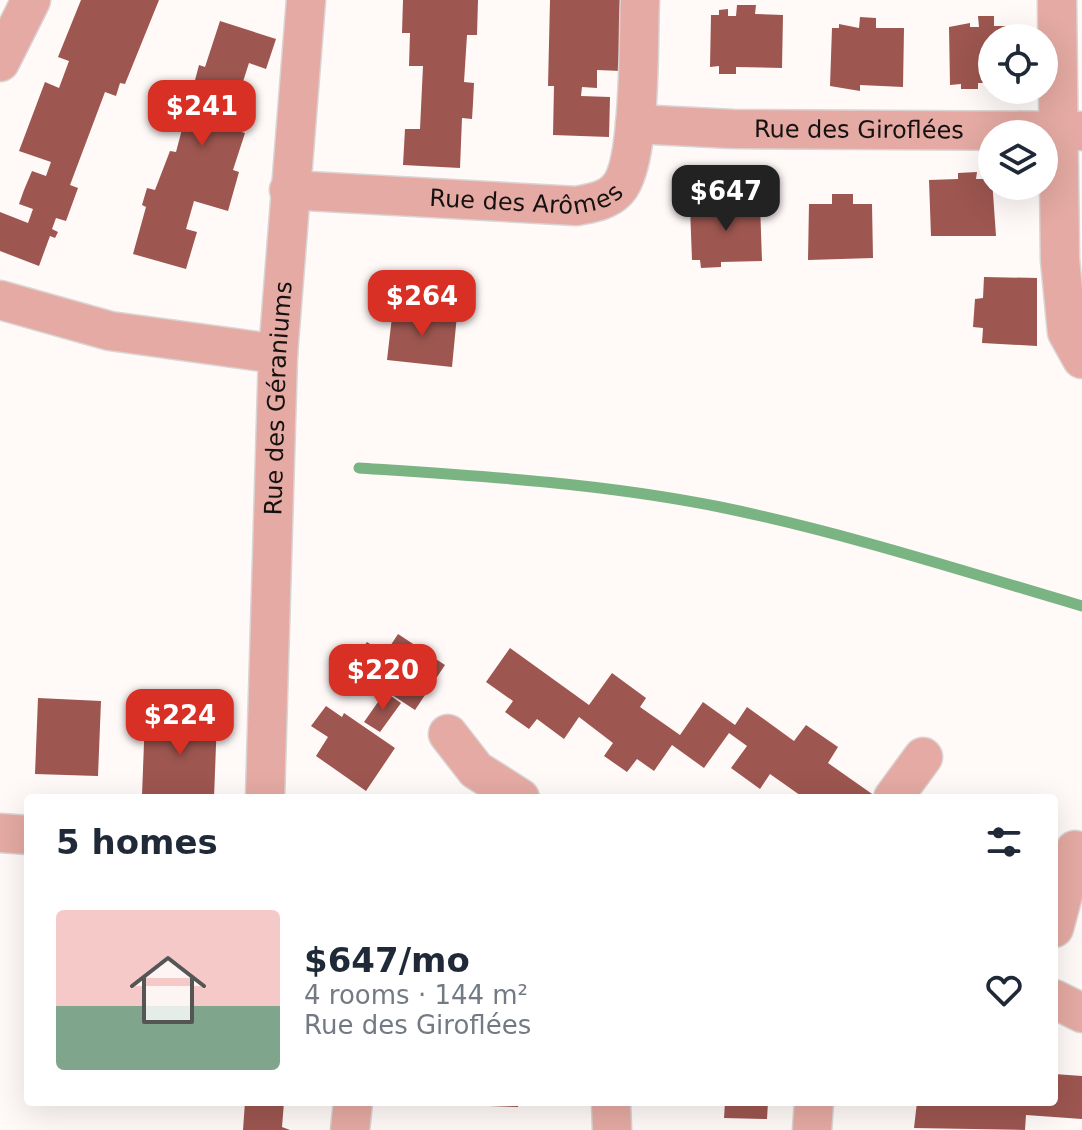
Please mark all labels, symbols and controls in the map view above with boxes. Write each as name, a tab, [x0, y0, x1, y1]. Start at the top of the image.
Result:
map controls	[978, 24, 1058, 200]
button: locate	[978, 24, 1058, 104]
pin: $241	[155, 80, 249, 148]
text: $241	[166, 91, 238, 121]
street label: Rue des Giroflées	[754, 115, 964, 144]
button: layers	[978, 120, 1058, 200]
pin: $647	[679, 165, 773, 233]
text: $647	[690, 176, 762, 206]
street label: Rue des Arômes	[429, 178, 629, 220]
pin: $264	[375, 270, 469, 338]
street label: Rue des Géraniums	[259, 280, 298, 516]
text: $264	[386, 281, 458, 311]
pin: $220	[336, 644, 430, 712]
text: $220	[347, 655, 419, 685]
pin: $224	[133, 689, 227, 757]
text: $224	[144, 700, 216, 730]
icon: filters	[982, 820, 1026, 864]
text: 5 homes	[56, 822, 218, 862]
text: $647/mo	[304, 940, 470, 980]
icon: home	[120, 942, 216, 1038]
icon: heart	[982, 968, 1026, 1012]
text: 4 rooms · 144 m²	[304, 980, 528, 1010]
text: Rue des Giroflées	[304, 1010, 531, 1040]

